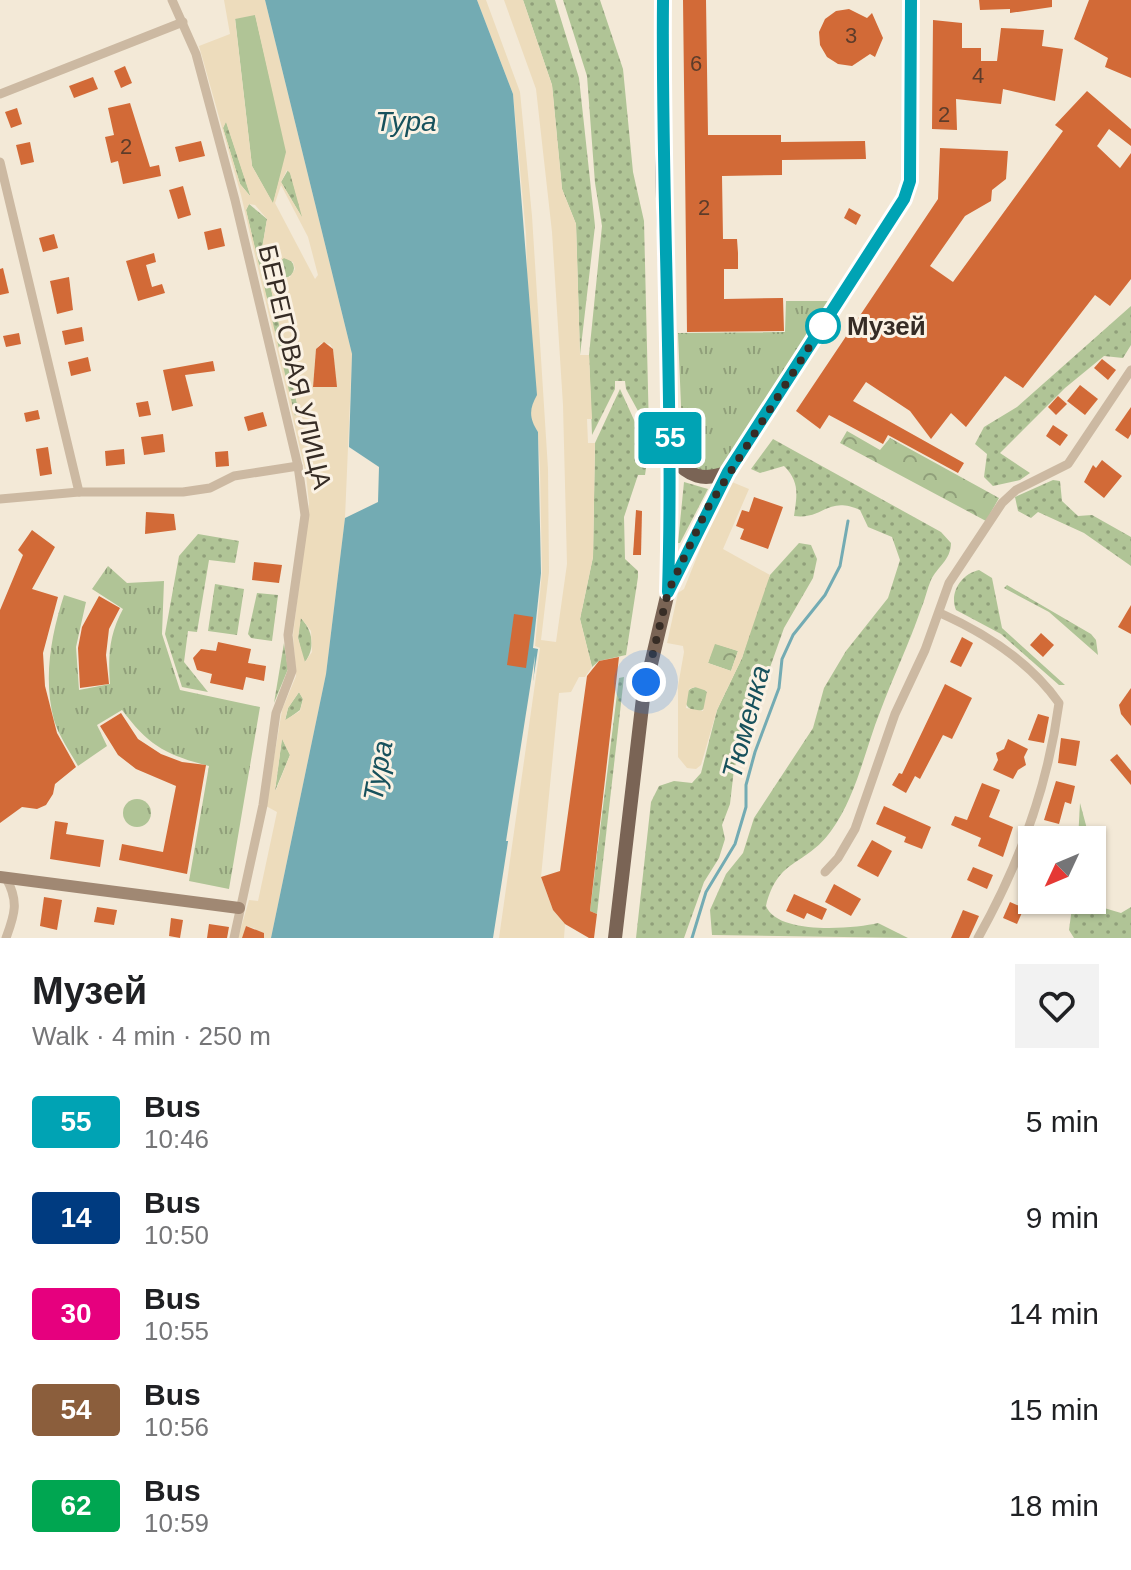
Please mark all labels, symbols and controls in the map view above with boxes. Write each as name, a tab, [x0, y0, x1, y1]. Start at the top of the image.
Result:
house number: 3	[845, 23, 857, 48]
house number: 6	[690, 51, 702, 76]
house number: 4	[972, 63, 984, 88]
house number: 2	[938, 102, 950, 127]
water label: Тура	[375, 106, 437, 137]
house number: 2	[120, 134, 132, 159]
house number: 2	[698, 195, 710, 220]
street label: БЕРЕГОВАЯ УЛИЦА	[252, 242, 338, 493]
marker: Музей	[806, 309, 840, 343]
place label: Музей	[847, 311, 926, 341]
line badge: 55	[634, 412, 706, 464]
text: 55	[654, 422, 686, 453]
your location	[626, 662, 666, 702]
water label: Тюменка	[716, 662, 776, 782]
water label: Тура	[357, 738, 399, 804]
north arrow	[1018, 826, 1106, 914]
map controls	[1018, 826, 1106, 914]
button: heart	[1015, 964, 1099, 1048]
text: Музей	[32, 970, 147, 1012]
text: Walk · 4 min · 250 m	[32, 1021, 271, 1051]
text: Bus	[144, 1090, 201, 1123]
text: 5 min	[1026, 1105, 1099, 1138]
text: 55	[60, 1106, 92, 1137]
text: 10:46	[144, 1124, 209, 1154]
text: Bus	[144, 1186, 201, 1219]
text: 9 min	[1026, 1201, 1099, 1234]
text: 14	[60, 1202, 92, 1233]
text: 10:50	[144, 1220, 209, 1250]
text: Bus	[144, 1282, 201, 1315]
text: 14 min	[1009, 1297, 1099, 1330]
text: 30	[60, 1298, 92, 1329]
text: 10:55	[144, 1316, 209, 1346]
text: Bus	[144, 1378, 201, 1411]
text: 15 min	[1009, 1393, 1099, 1426]
text: 54	[60, 1394, 92, 1425]
text: 10:56	[144, 1412, 209, 1442]
text: Bus	[144, 1474, 201, 1507]
text: 18 min	[1009, 1489, 1099, 1522]
text: 62	[60, 1490, 92, 1521]
text: 10:59	[144, 1508, 209, 1538]

